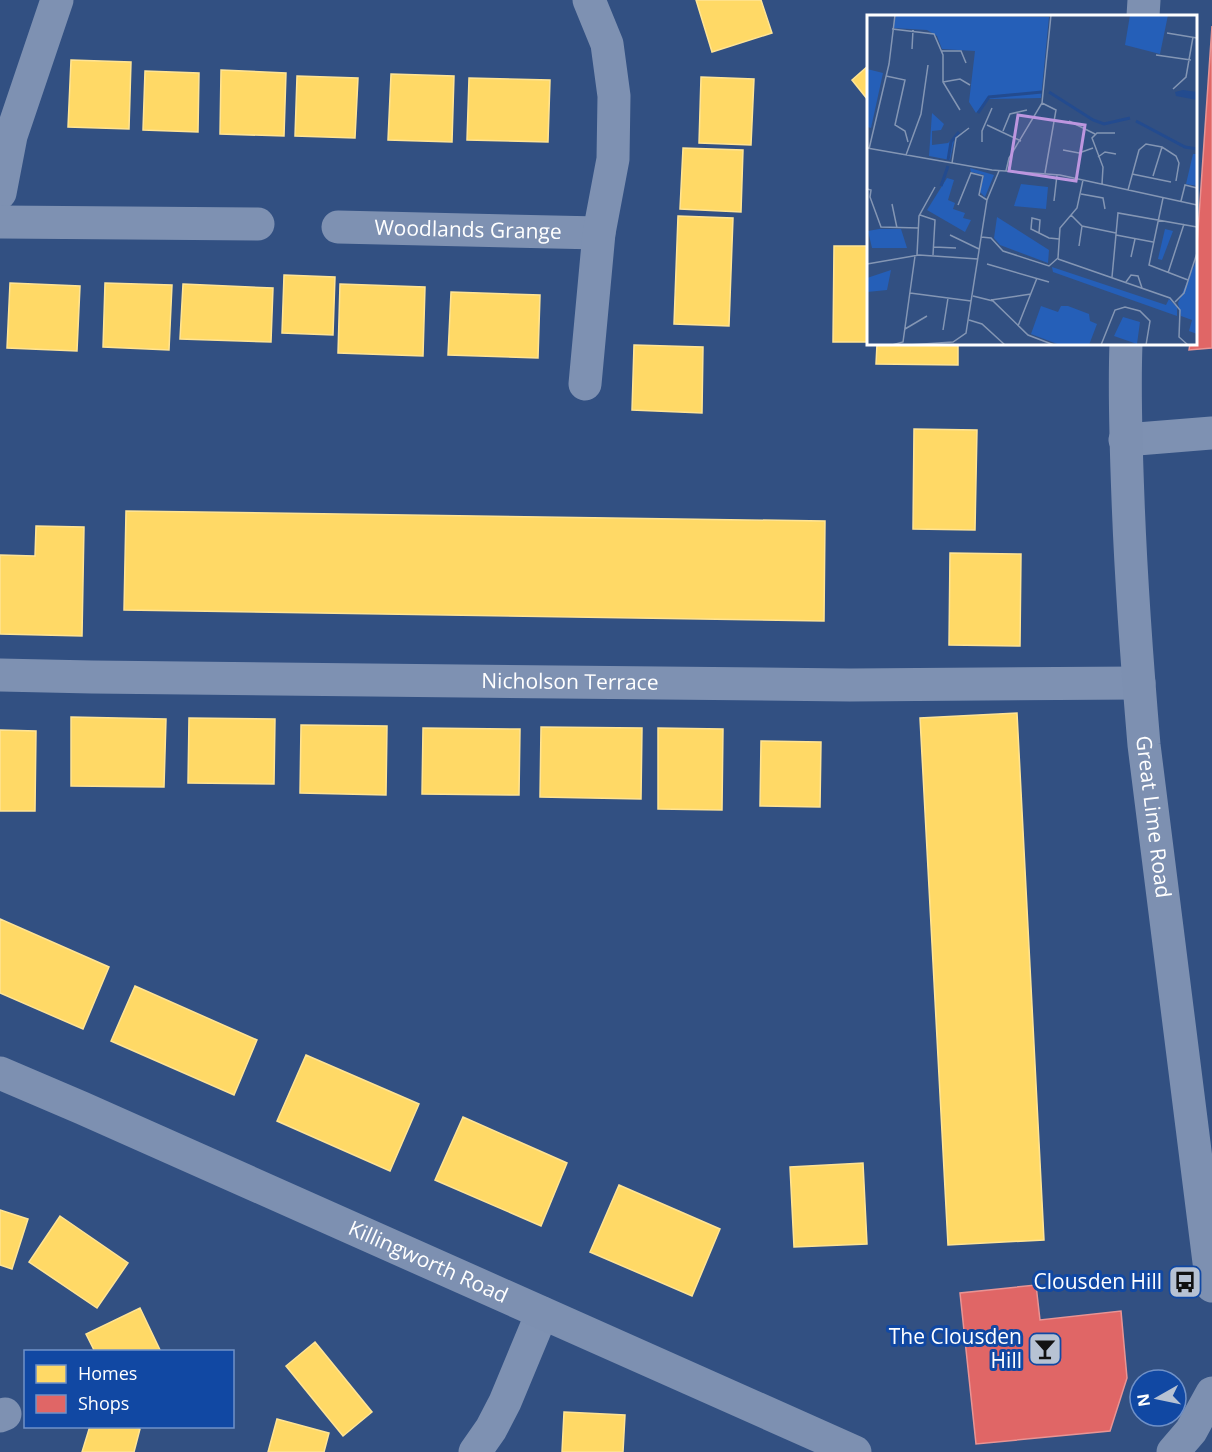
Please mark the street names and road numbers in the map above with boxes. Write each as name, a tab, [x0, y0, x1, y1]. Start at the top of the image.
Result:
street label: Woodlands Grange	[374, 213, 562, 245]
street label: Nicholson Terrace	[481, 666, 659, 696]
street label: Great Lime Road	[1130, 734, 1178, 900]
street label: Killingworth Road	[344, 1213, 513, 1309]

